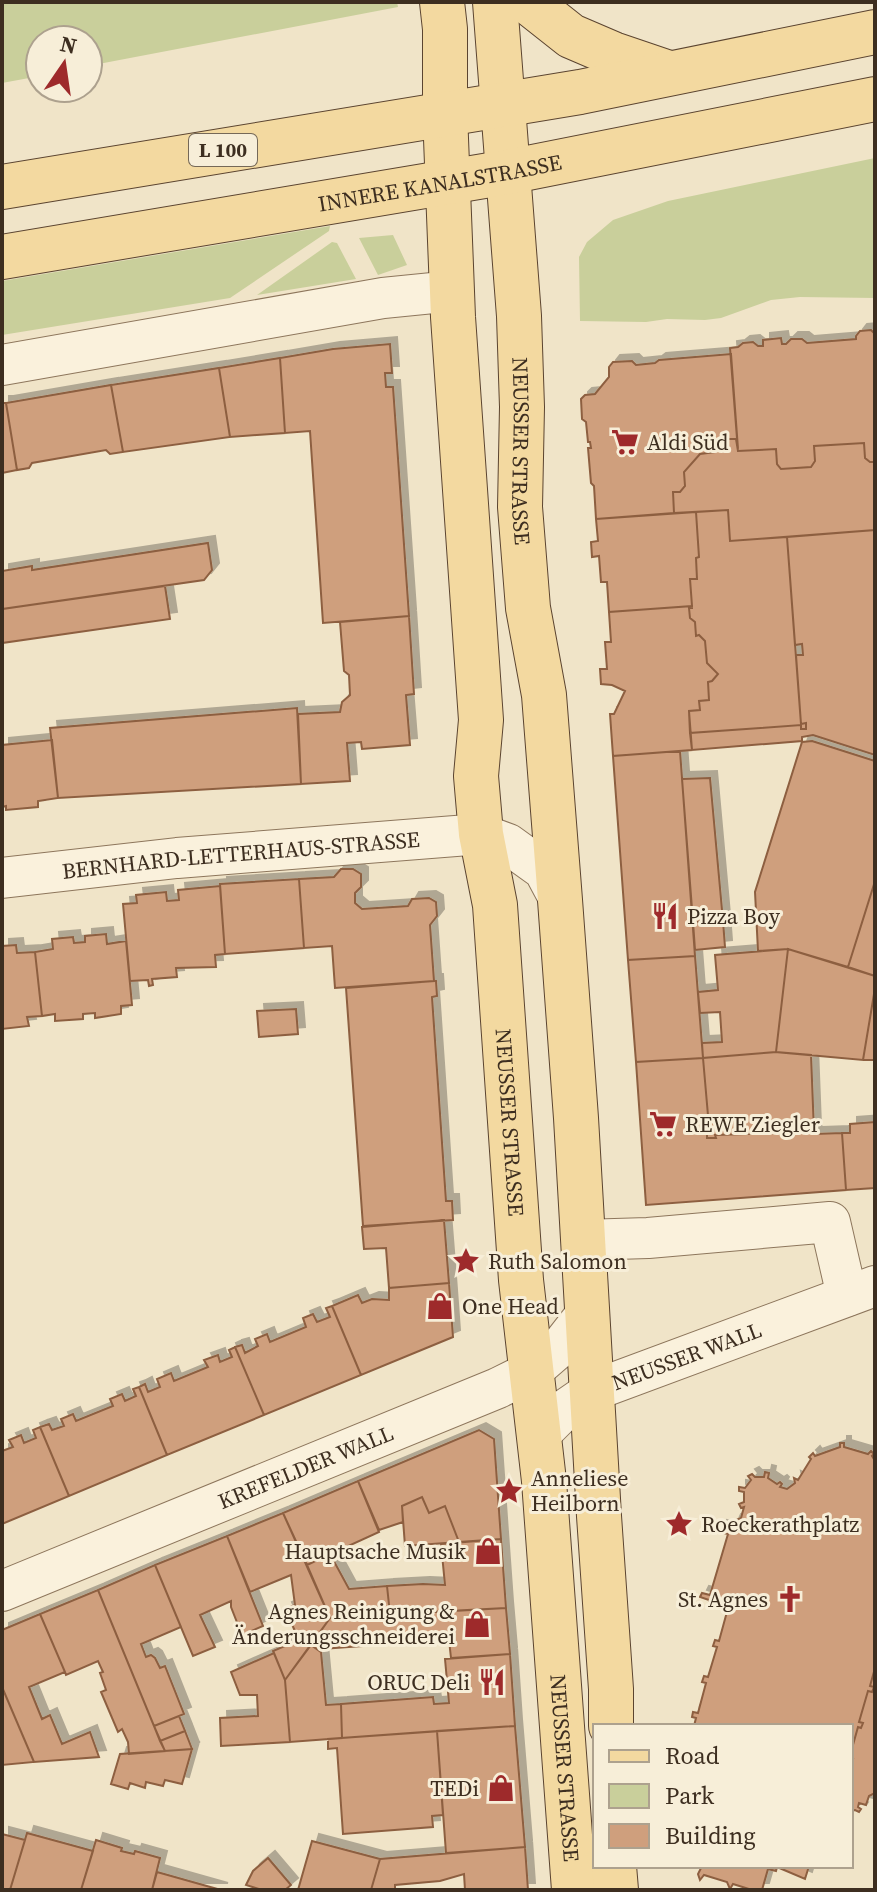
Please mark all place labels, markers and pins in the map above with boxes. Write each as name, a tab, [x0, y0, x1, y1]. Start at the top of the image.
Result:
supermarket icon: Aldi Süd	[610, 427, 640, 457]
place label: Aldi Süd	[647, 427, 729, 457]
restaurant icon: Pizza Boy	[650, 901, 680, 931]
place label: Pizza Boy	[687, 901, 781, 931]
supermarket icon: REWE Ziegler	[648, 1109, 678, 1139]
place label: REWE Ziegler	[685, 1109, 821, 1139]
place icon: Ruth Salomon	[451, 1246, 481, 1276]
place label: Ruth Salomon	[488, 1246, 627, 1276]
shop icon: One Head	[425, 1291, 455, 1321]
place label: One Head	[462, 1291, 559, 1321]
place label: Anneliese Heilborn	[531, 1463, 628, 1518]
place icon: Anneliese Heilborn	[494, 1476, 524, 1506]
place icon: Roeckerathplatz	[664, 1509, 694, 1539]
place label: Roeckerathplatz	[701, 1509, 859, 1539]
place label: Hauptsache Musik	[284, 1536, 467, 1566]
shop icon: Hauptsache Musik	[473, 1536, 503, 1566]
place label: St. Agnes	[678, 1584, 768, 1614]
church icon: St. Agnes	[775, 1584, 805, 1614]
place label: Agnes Reinigung & Änderungsschneiderei	[232, 1596, 455, 1651]
shop icon: Agnes Reinigung & Änderungsschneiderei	[462, 1609, 492, 1639]
place label: ORUC Deli	[367, 1667, 470, 1697]
restaurant icon: ORUC Deli	[477, 1667, 507, 1697]
place label: TEDi	[430, 1773, 479, 1803]
shop icon: TEDi	[486, 1773, 516, 1803]

